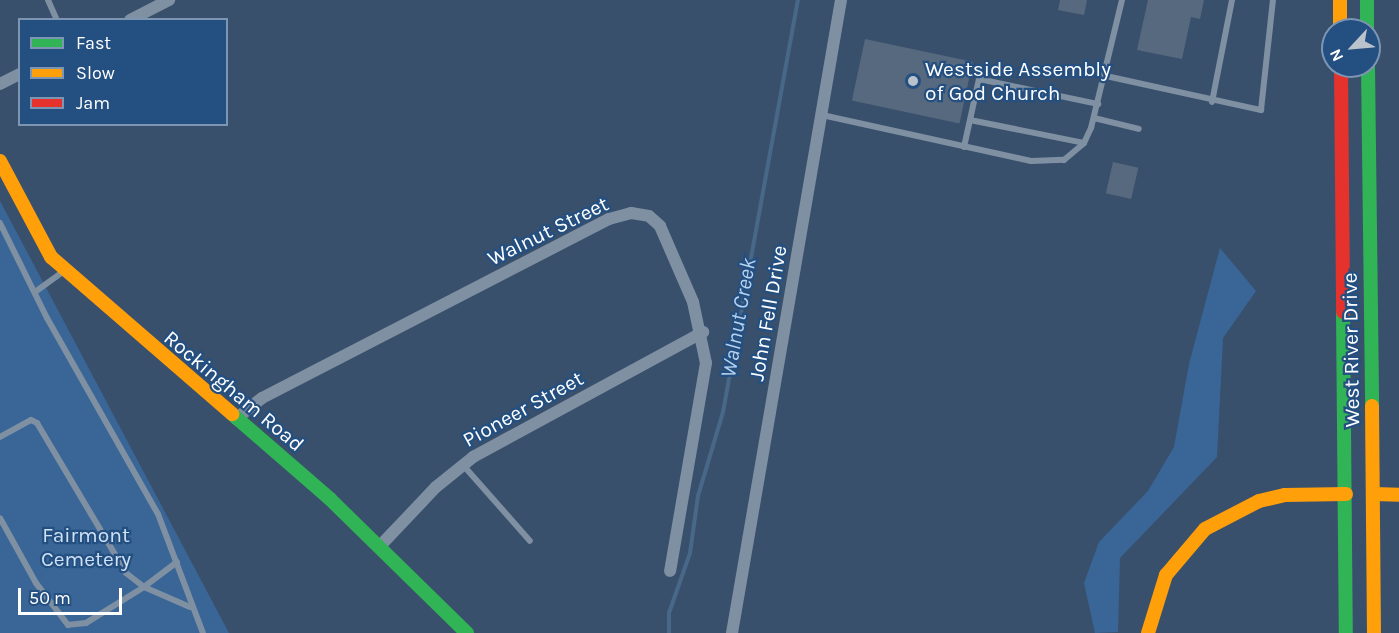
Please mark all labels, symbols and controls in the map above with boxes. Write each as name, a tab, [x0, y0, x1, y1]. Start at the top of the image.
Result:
legend	[18, 18, 228, 126]
north arrow	[1321, 18, 1381, 78]
text: Fast	[76, 32, 111, 54]
text: N	[1325, 46, 1347, 65]
place label: Westside Assembly of God Church	[925, 56, 1111, 106]
text: Slow	[76, 62, 115, 84]
marker: Westside Assembly of God Church	[906, 74, 920, 88]
text: Jam	[76, 92, 110, 114]
street label: Walnut Street	[483, 191, 613, 271]
street label: John Fell Drive	[744, 243, 792, 383]
water label: Walnut Creek	[715, 256, 763, 380]
street label: West River Drive	[1337, 272, 1365, 428]
street label: Rockingham Road	[159, 325, 309, 457]
street label: Pioneer Street	[458, 366, 588, 452]
park label: Fairmont Cemetery	[41, 522, 131, 572]
scale bar	[21, 576, 124, 614]
text: 50 m	[29, 587, 71, 609]

